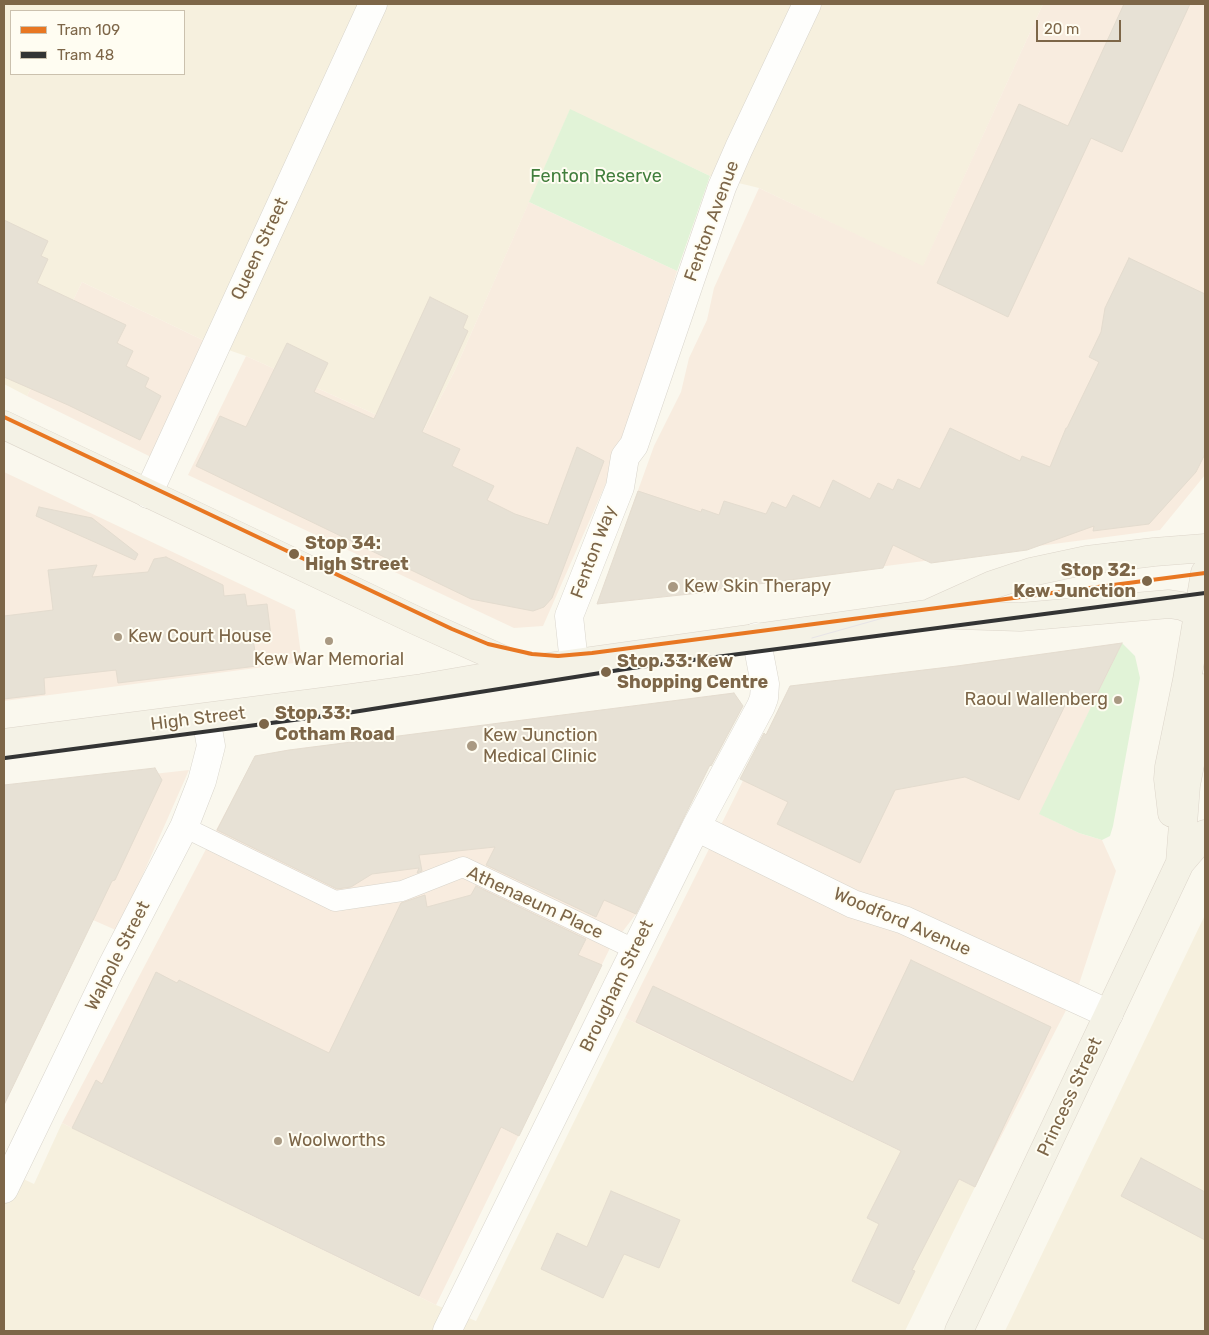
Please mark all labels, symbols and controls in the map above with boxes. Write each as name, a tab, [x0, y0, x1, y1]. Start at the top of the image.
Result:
legend	[10, 10, 185, 75]
scale bar	[1039, 10, 1124, 42]
text: 20 m	[1044, 20, 1079, 38]
text: Tram 109	[57, 21, 120, 39]
text: Tram 48	[57, 46, 114, 64]
street label: Fenton Avenue	[680, 158, 744, 284]
park label: Fenton Reserve	[530, 166, 662, 188]
street label: Queen Street	[227, 194, 293, 304]
street label: Fenton Way	[566, 503, 622, 601]
place label: Stop 34: High Street	[305, 533, 409, 576]
marker: Stop 34: High Street	[287, 547, 301, 561]
place label: Stop 32: Kew Junction	[1013, 560, 1136, 602]
marker: Stop 32: Kew Junction	[1140, 574, 1154, 588]
place label: Kew Skin Therapy	[684, 576, 831, 598]
marker: Kew Skin Therapy	[666, 580, 680, 594]
place label: Kew Court House	[128, 626, 272, 648]
marker: Kew Court House	[112, 631, 124, 643]
marker: Kew War Memorial	[323, 635, 335, 647]
place label: Kew War Memorial	[254, 649, 404, 671]
place label: Stop 33: Kew Shopping Centre	[617, 651, 768, 694]
marker: Stop 33: Kew Shopping Centre	[599, 665, 613, 679]
place label: Raoul Wallenberg	[964, 689, 1108, 711]
marker: Raoul Wallenberg	[1112, 694, 1124, 706]
street label: High Street	[149, 702, 247, 736]
place label: Stop 33: Cotham Road	[275, 703, 395, 746]
marker: Stop 33: Cotham Road	[257, 717, 271, 731]
place label: Kew Junction Medical Clinic	[483, 725, 598, 768]
marker: Kew Junction Medical Clinic	[465, 739, 479, 753]
street label: Athenaeum Place	[463, 862, 607, 944]
street label: Woodford Avenue	[830, 883, 974, 961]
street label: Walpole Street	[81, 898, 155, 1014]
street label: Brougham Street	[576, 917, 658, 1055]
street label: Princess Street	[1033, 1034, 1107, 1160]
place label: Woolworths	[288, 1130, 386, 1152]
marker: Woolworths	[272, 1135, 284, 1147]

